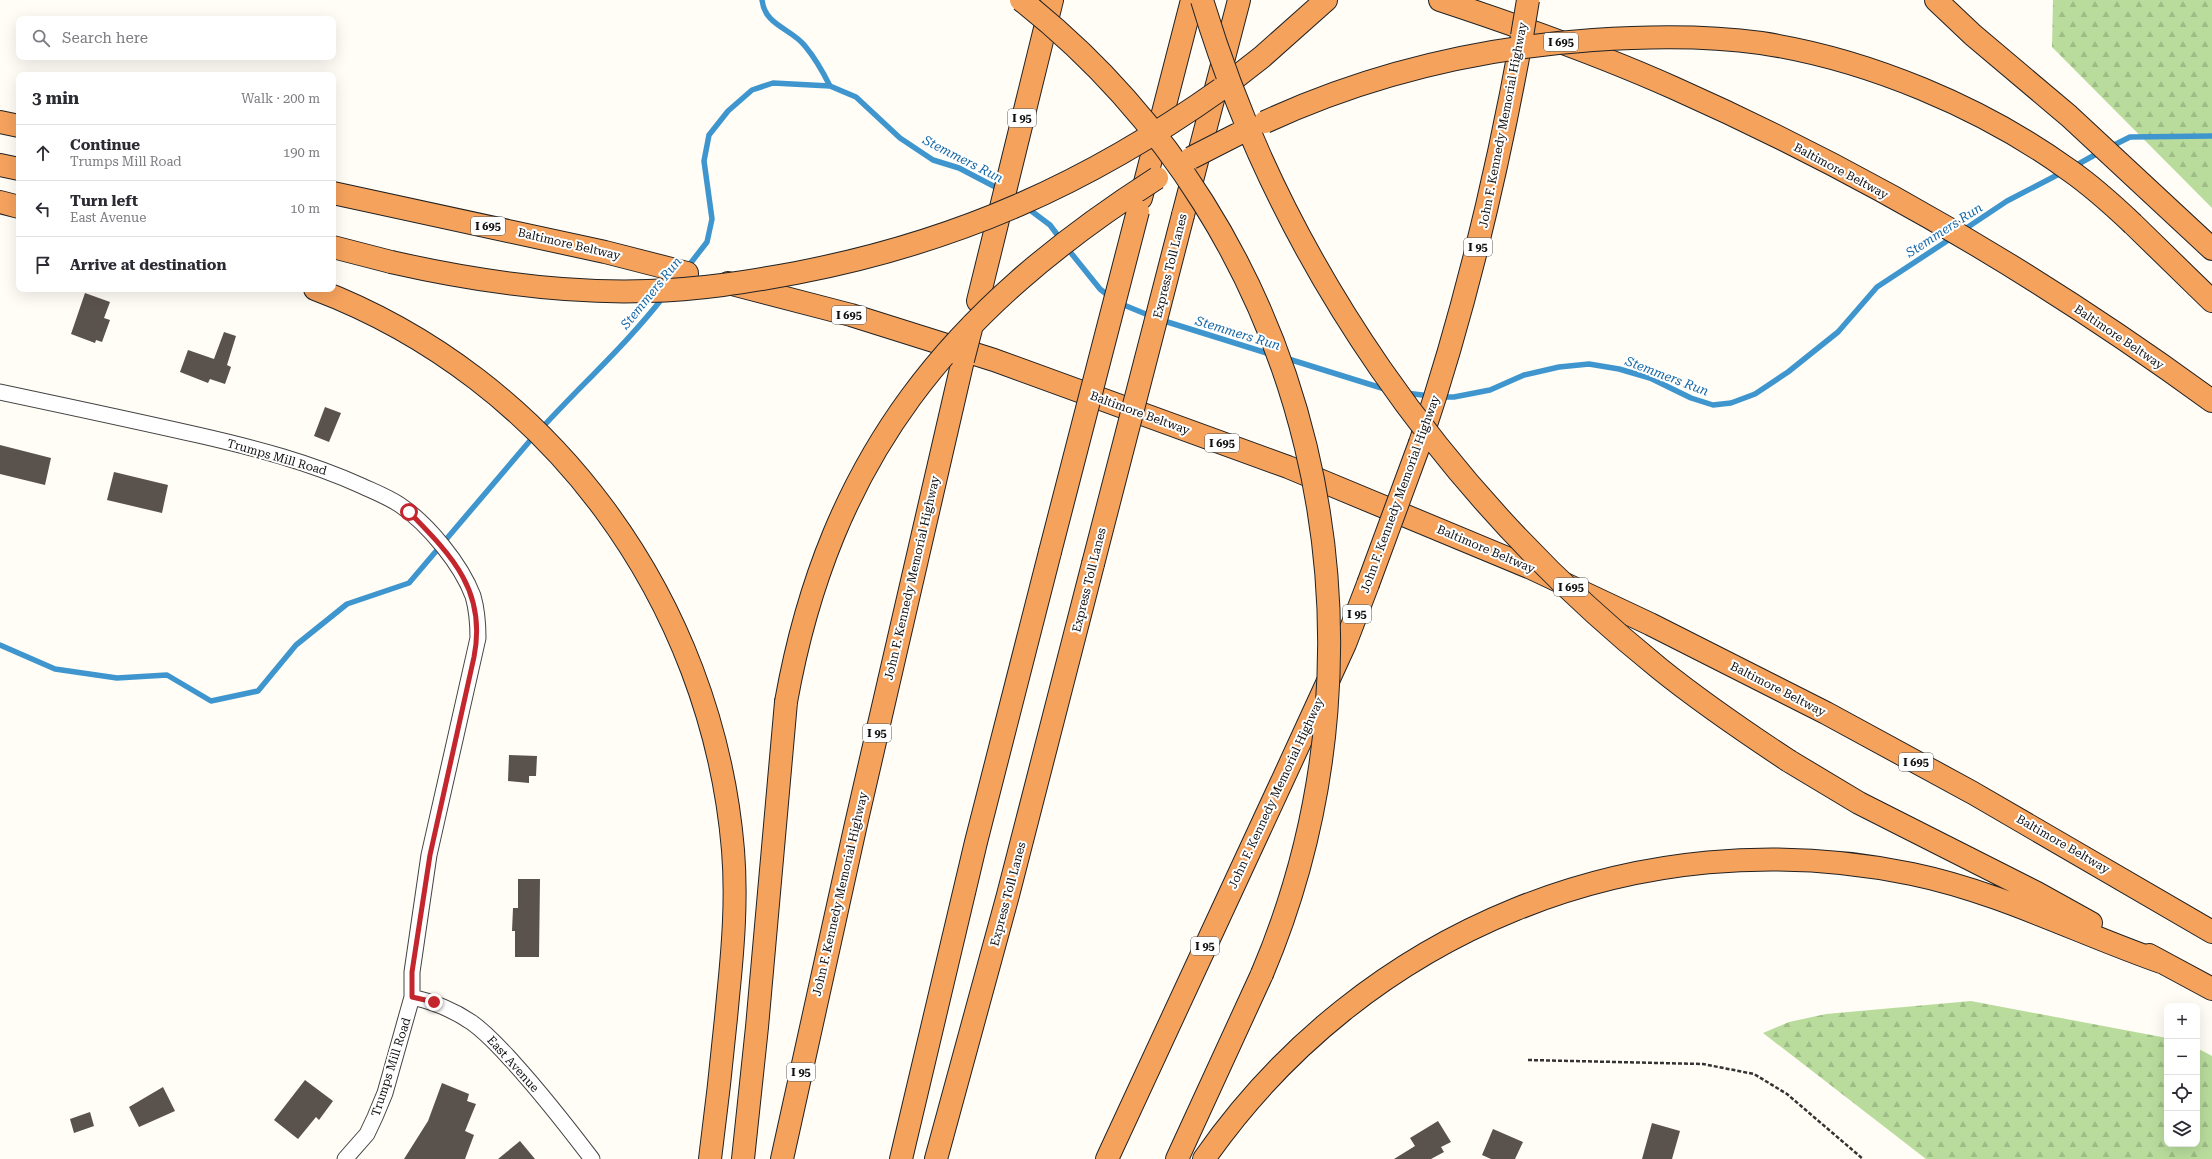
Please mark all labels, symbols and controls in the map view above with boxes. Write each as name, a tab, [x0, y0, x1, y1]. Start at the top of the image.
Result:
search box	[16, 16, 336, 60]
street label: John F. Kennedy Memorial Highway	[1476, 20, 1530, 229]
icon: search	[30, 27, 52, 49]
text: Search here	[62, 29, 148, 47]
road number: I 695	[1544, 33, 1578, 51]
text: 3 min	[32, 88, 79, 108]
text: Walk · 200 m	[241, 91, 320, 106]
road number: I 95	[1008, 109, 1036, 127]
water label: Stemmers Run	[919, 132, 1006, 186]
text: Continue	[70, 136, 140, 154]
street label: Baltimore Beltway	[1791, 140, 1891, 202]
icon: ahead	[32, 142, 54, 164]
text: 190 m	[283, 145, 320, 160]
text: Trumps Mill Road	[70, 154, 182, 169]
text: Turn left	[70, 192, 138, 210]
icon: left	[32, 198, 54, 220]
water label: Stemmers Run	[1902, 200, 1985, 261]
text: 10 m	[290, 201, 320, 216]
text: East Avenue	[70, 210, 146, 225]
street label: Express Toll Lanes	[1150, 212, 1190, 320]
road number: I 695	[471, 217, 505, 235]
street label: Baltimore Beltway	[516, 225, 623, 263]
road number: I 95	[1464, 238, 1492, 256]
icon: arrive	[32, 254, 54, 276]
water label: Stemmers Run	[617, 254, 685, 333]
text: Arrive at destination	[70, 256, 226, 274]
street label: Baltimore Beltway	[2072, 302, 2167, 373]
road number: I 695	[832, 306, 866, 324]
water label: Stemmers Run	[1193, 313, 1282, 353]
water label: Stemmers Run	[1622, 353, 1711, 399]
street label: Baltimore Beltway	[1088, 388, 1193, 438]
street label: John F. Kennedy Memorial Highway	[1358, 392, 1443, 595]
road number: I 695	[1205, 434, 1239, 452]
street label: Trumps Mill Road	[226, 436, 329, 478]
street label: John F. Kennedy Memorial Highway	[882, 474, 943, 682]
route start	[400, 503, 418, 521]
street label: Baltimore Beltway	[1435, 522, 1538, 576]
street label: Express Toll Lanes	[1069, 526, 1109, 634]
road number: I 695	[1554, 578, 1588, 596]
road number: I 95	[1343, 605, 1371, 623]
street label: Baltimore Beltway	[1728, 659, 1829, 720]
street label: John F. Kennedy Memorial Highway	[1225, 694, 1327, 891]
road number: I 95	[863, 724, 891, 742]
road number: I 695	[1899, 753, 1933, 771]
street label: John F. Kennedy Memorial Highway	[810, 790, 871, 998]
street label: Baltimore Beltway	[2014, 812, 2113, 877]
street label: Express Toll Lanes	[987, 840, 1029, 948]
road number: I 95	[1191, 937, 1219, 955]
route end	[425, 993, 443, 1011]
map controls	[2164, 1003, 2200, 1147]
button: +	[2164, 1003, 2200, 1039]
street label: Trumps Mill Road	[368, 1016, 414, 1118]
street label: East Avenue	[484, 1033, 542, 1095]
button: −	[2164, 1039, 2200, 1075]
road number: I 95	[787, 1063, 815, 1081]
button: locate	[2164, 1075, 2200, 1111]
button: layers	[2164, 1111, 2200, 1147]

